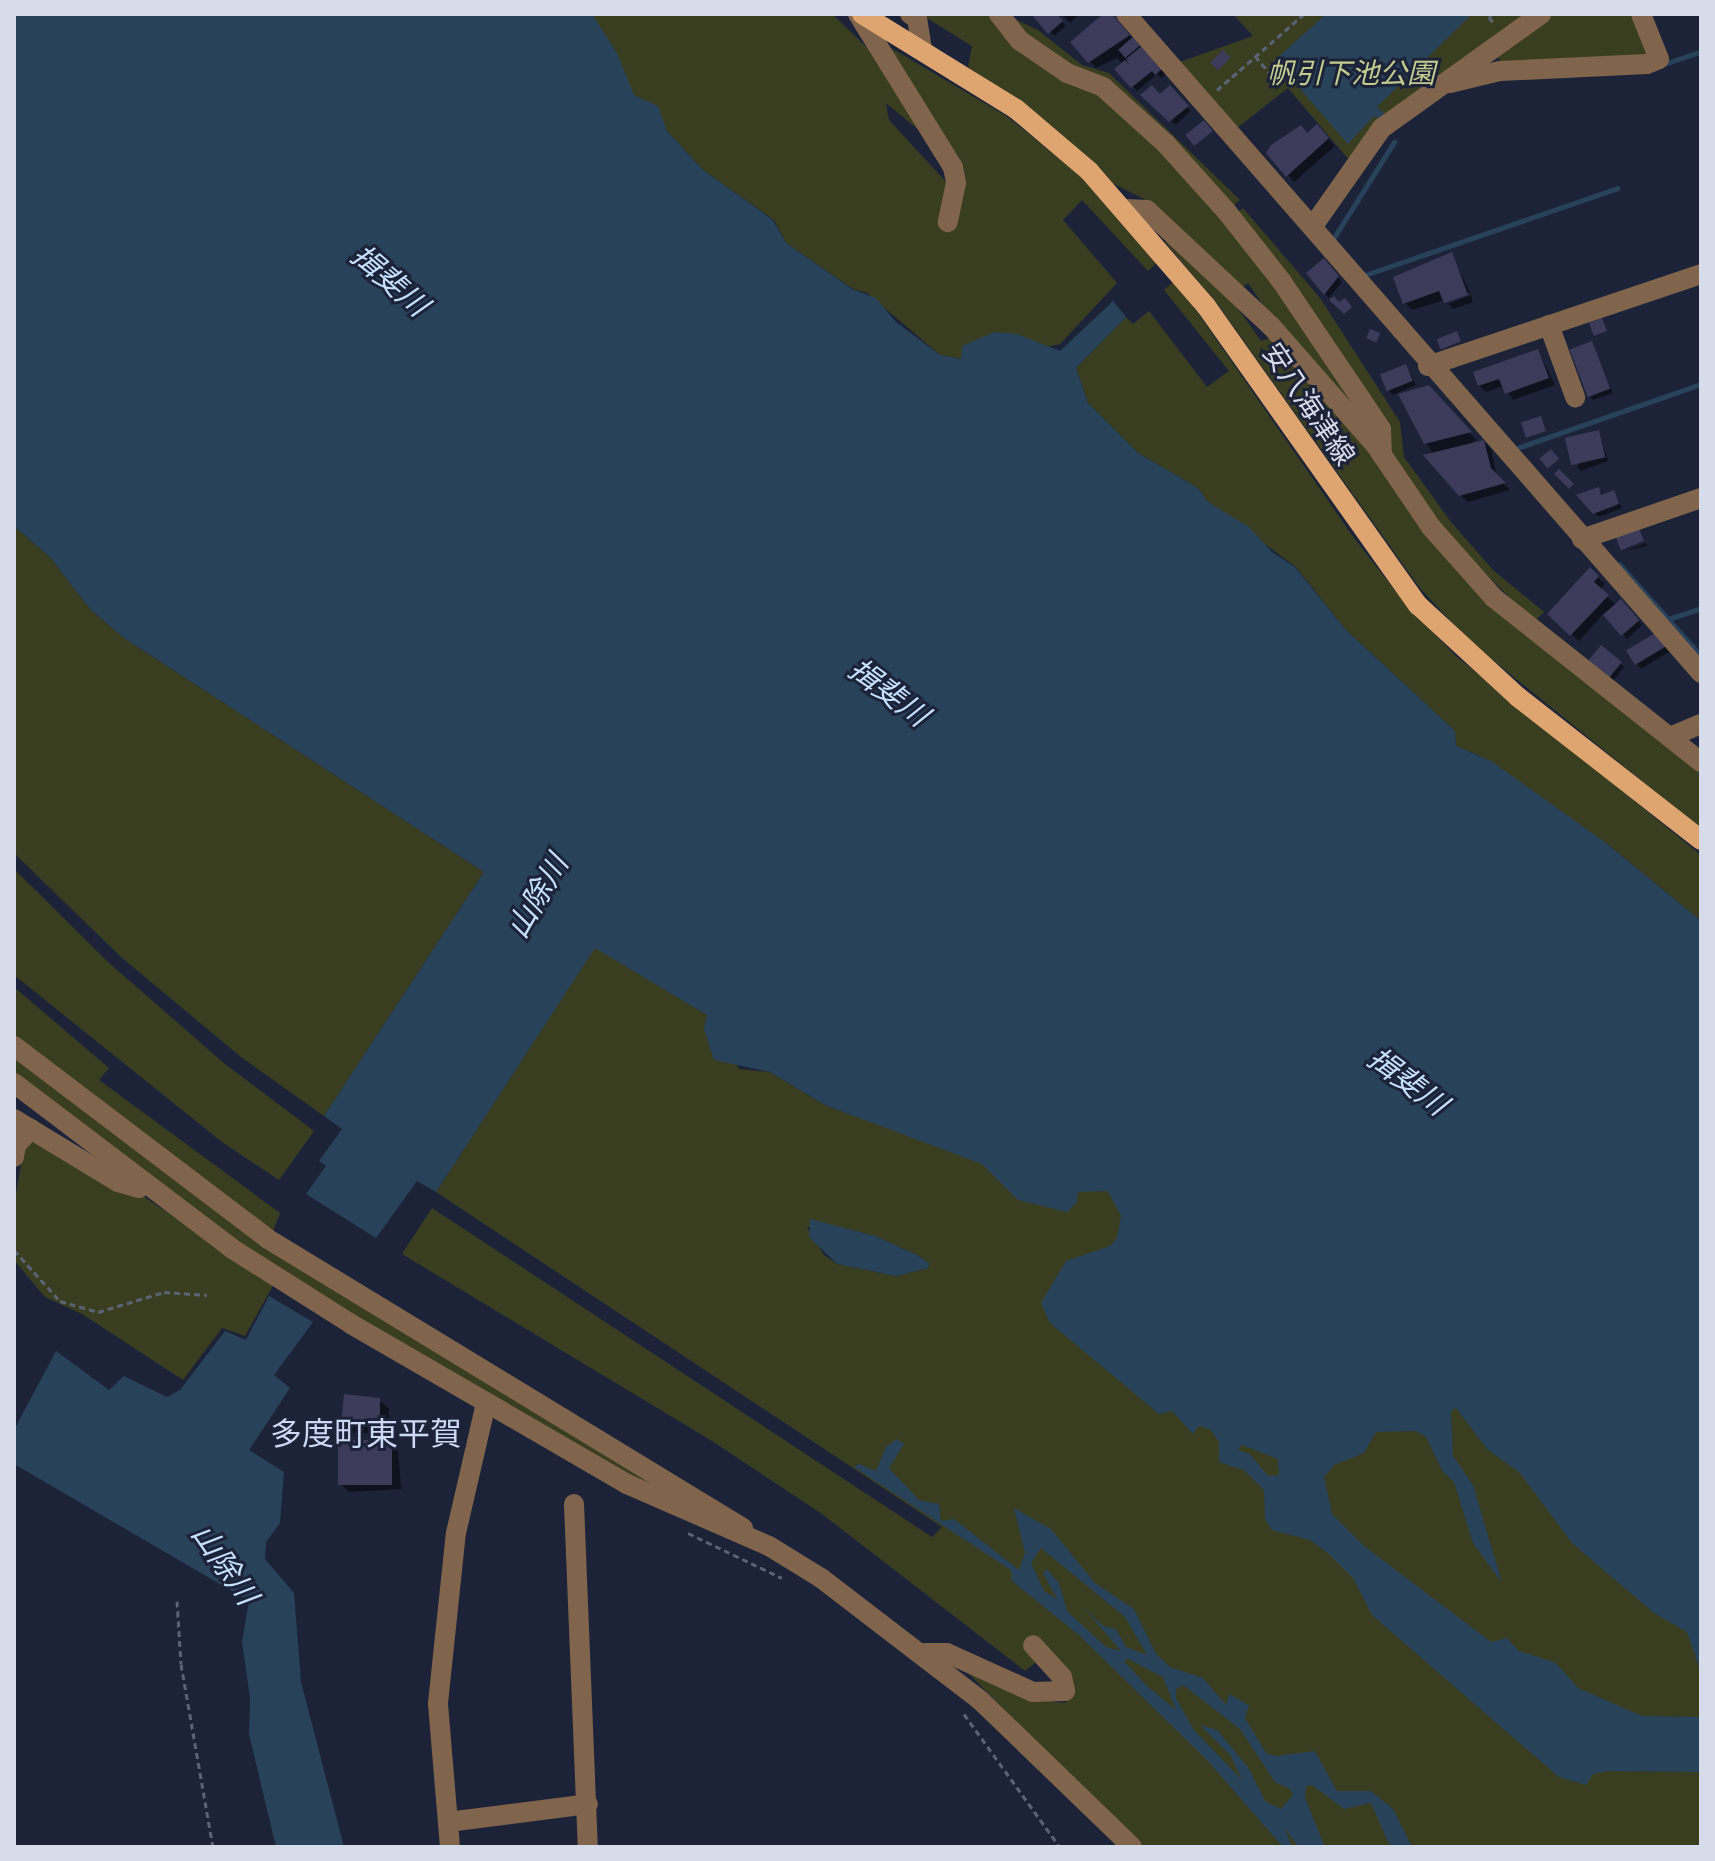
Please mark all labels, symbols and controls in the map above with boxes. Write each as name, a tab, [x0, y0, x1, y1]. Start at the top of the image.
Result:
park label: 帆引下池公園	[1267, 56, 1435, 90]
water label: 揖斐川	[344, 237, 436, 323]
street label: 安八海津線	[1256, 337, 1362, 471]
water label: 揖斐川	[842, 651, 936, 733]
water label: 山除川	[499, 848, 575, 944]
water label: 揖斐川	[1361, 1040, 1455, 1122]
district label: 多度町東平賀	[270, 1414, 462, 1452]
water label: 山除川	[184, 1517, 266, 1611]

